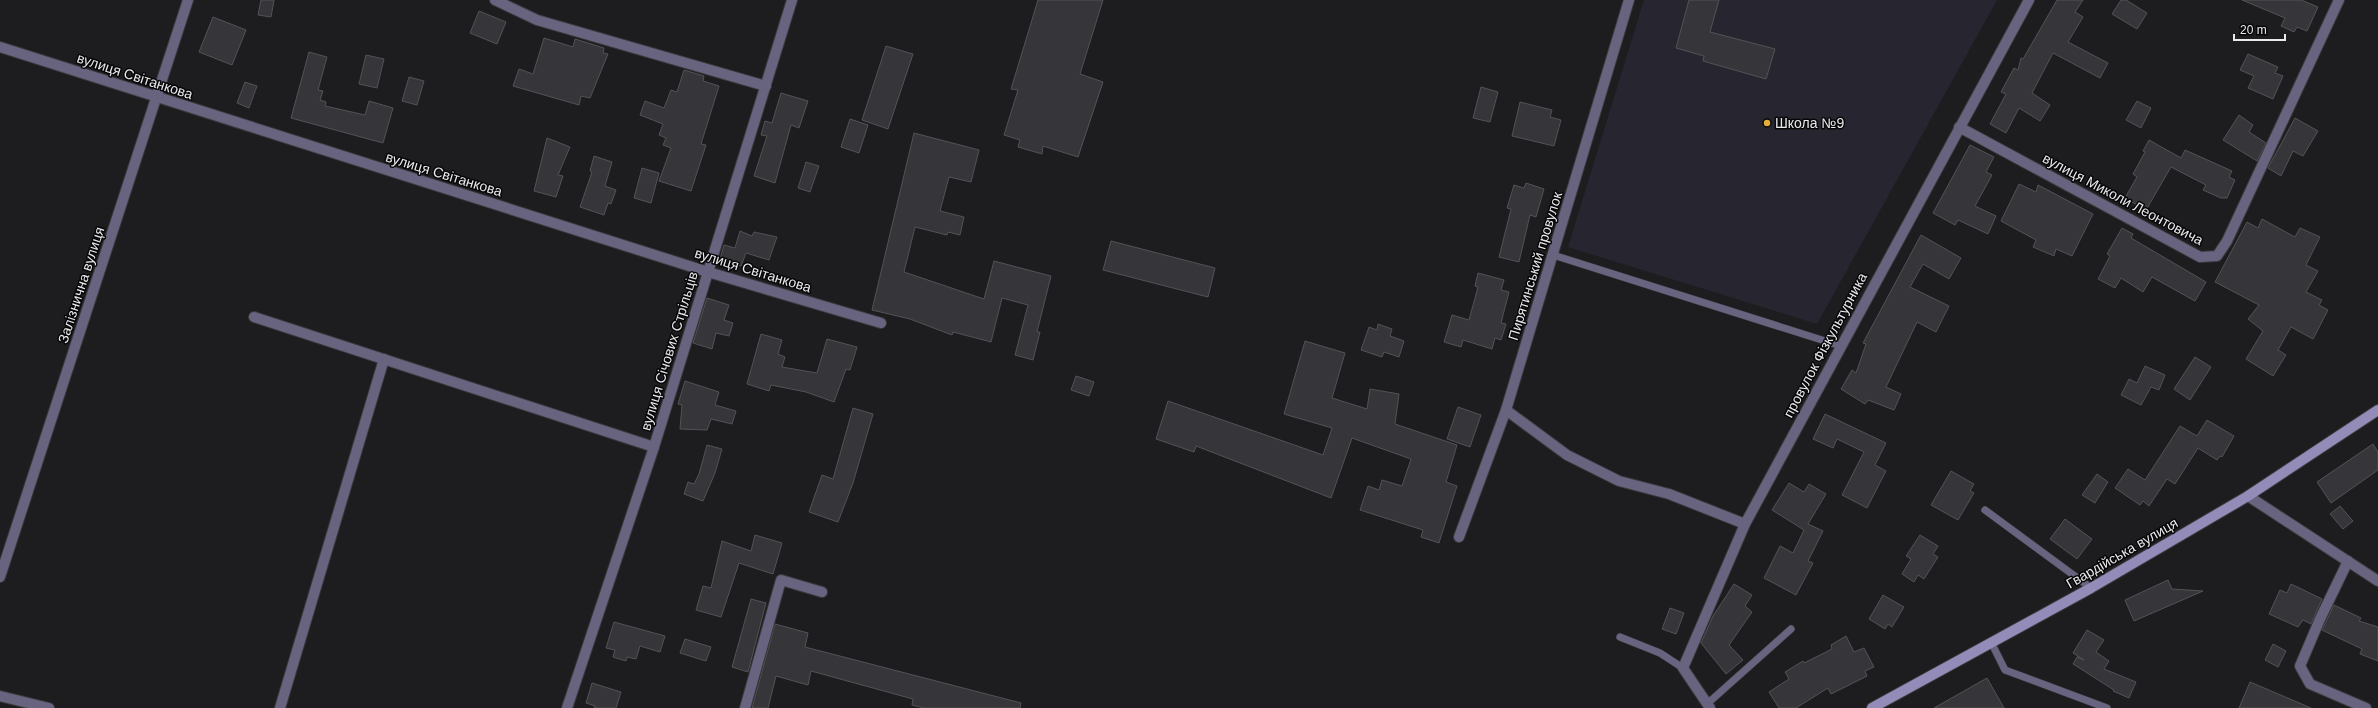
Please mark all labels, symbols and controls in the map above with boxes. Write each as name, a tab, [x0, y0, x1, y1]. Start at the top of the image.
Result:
scale bar	[2234, 16, 2285, 42]
text: 20 m	[2240, 23, 2267, 37]
street label: вулиця Світанкова	[75, 50, 195, 102]
place label: Школа №9	[1775, 115, 1844, 131]
marker: Школа №9	[1762, 118, 1772, 128]
street label: вулиця Світанкова	[384, 149, 504, 199]
street label: вулиця Миколи Леонтовича	[2040, 150, 2206, 248]
street label: Пирятинський провулок	[1505, 189, 1565, 342]
street label: Залізнична вулиця	[55, 225, 107, 345]
street label: вулиця Світанкова	[693, 245, 813, 295]
street label: вулиця Січових Стрільців	[637, 270, 701, 432]
street label: провулок Фізкультурника	[1780, 270, 1870, 420]
street label: Гвардійська вулиця	[2063, 515, 2181, 591]

